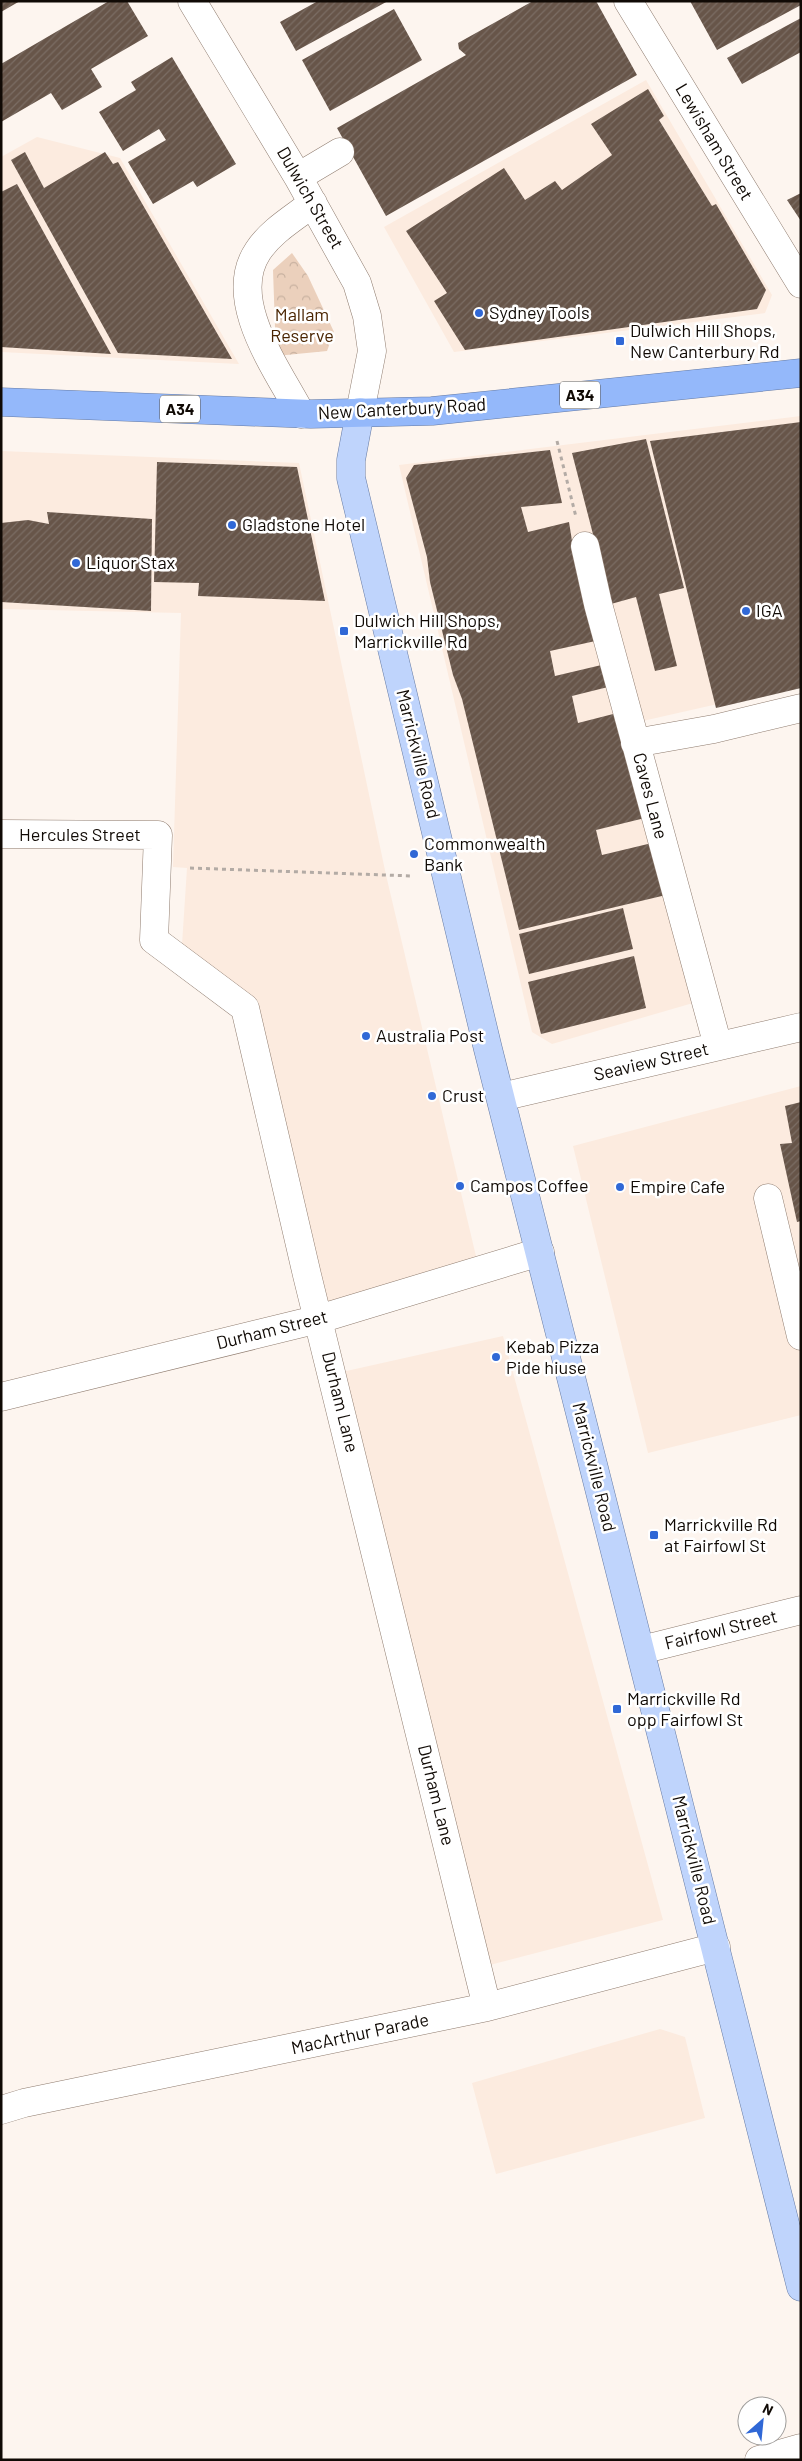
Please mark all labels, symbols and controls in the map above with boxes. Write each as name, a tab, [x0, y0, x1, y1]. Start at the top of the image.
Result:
street label: Lewisham Street	[671, 79, 758, 204]
street label: Dulwich Street	[273, 143, 349, 252]
place label: Sydney Tools	[489, 301, 590, 323]
park label: Mallam Reserve	[270, 303, 334, 346]
marker: Sydney Tools	[473, 307, 485, 319]
place label: Dulwich Hill Shops, New Canterbury Rd	[630, 319, 779, 362]
marker: Dulwich Hill Shops, New Canterbury Rd	[614, 335, 626, 347]
road number: A34	[560, 382, 600, 408]
street label: New Canterbury Road	[317, 393, 487, 423]
road number: A34	[160, 396, 200, 422]
place label: Gladstone Hotel	[242, 513, 365, 535]
marker: Gladstone Hotel	[226, 519, 238, 531]
place label: Liquor Stax	[86, 551, 176, 573]
marker: Liquor Stax	[70, 557, 82, 569]
place label: IGA	[756, 599, 783, 621]
marker: IGA	[740, 605, 752, 617]
place label: Dulwich Hill Shops, Marrickville Rd	[354, 609, 500, 652]
marker: Dulwich Hill Shops, Marrickville Rd	[338, 625, 350, 637]
street label: Marrickville Road	[392, 687, 446, 821]
street label: Caves Lane	[629, 750, 673, 841]
street label: Hercules Street	[19, 823, 141, 845]
place label: Commonwealth Bank	[424, 832, 545, 875]
marker: Commonwealth Bank	[408, 848, 420, 860]
place label: Australia Post	[376, 1024, 484, 1046]
marker: Australia Post	[360, 1030, 372, 1042]
street label: Seaview Street	[591, 1037, 710, 1085]
place label: Crust	[442, 1084, 484, 1106]
marker: Crust	[426, 1090, 438, 1102]
place label: Campos Coffee	[470, 1174, 589, 1196]
place label: Empire Cafe	[630, 1175, 725, 1197]
marker: Campos Coffee	[454, 1180, 466, 1192]
marker: Empire Cafe	[614, 1181, 626, 1193]
street label: Durham Street	[214, 1305, 330, 1353]
place label: Kebab Pizza Pide hiuse	[506, 1335, 599, 1378]
street label: Durham Lane	[318, 1349, 364, 1454]
marker: Kebab Pizza Pide hiuse	[490, 1351, 502, 1363]
street label: Marrickville Road	[568, 1400, 622, 1534]
place label: Marrickville Rd at Fairfowl St	[664, 1513, 778, 1556]
marker: Marrickville Rd at Fairfowl St	[648, 1529, 660, 1541]
street label: Fairfowl Street	[662, 1604, 779, 1654]
place label: Marrickville Rd opp Fairfowl St	[627, 1687, 743, 1730]
marker: Marrickville Rd opp Fairfowl St	[611, 1703, 623, 1715]
street label: Durham Lane	[414, 1742, 460, 1847]
street label: Marrickville Road	[668, 1793, 722, 1927]
street label: MacArthur Parade	[289, 2008, 431, 2058]
north arrow	[737, 2396, 787, 2446]
text: N	[760, 2399, 776, 2419]

